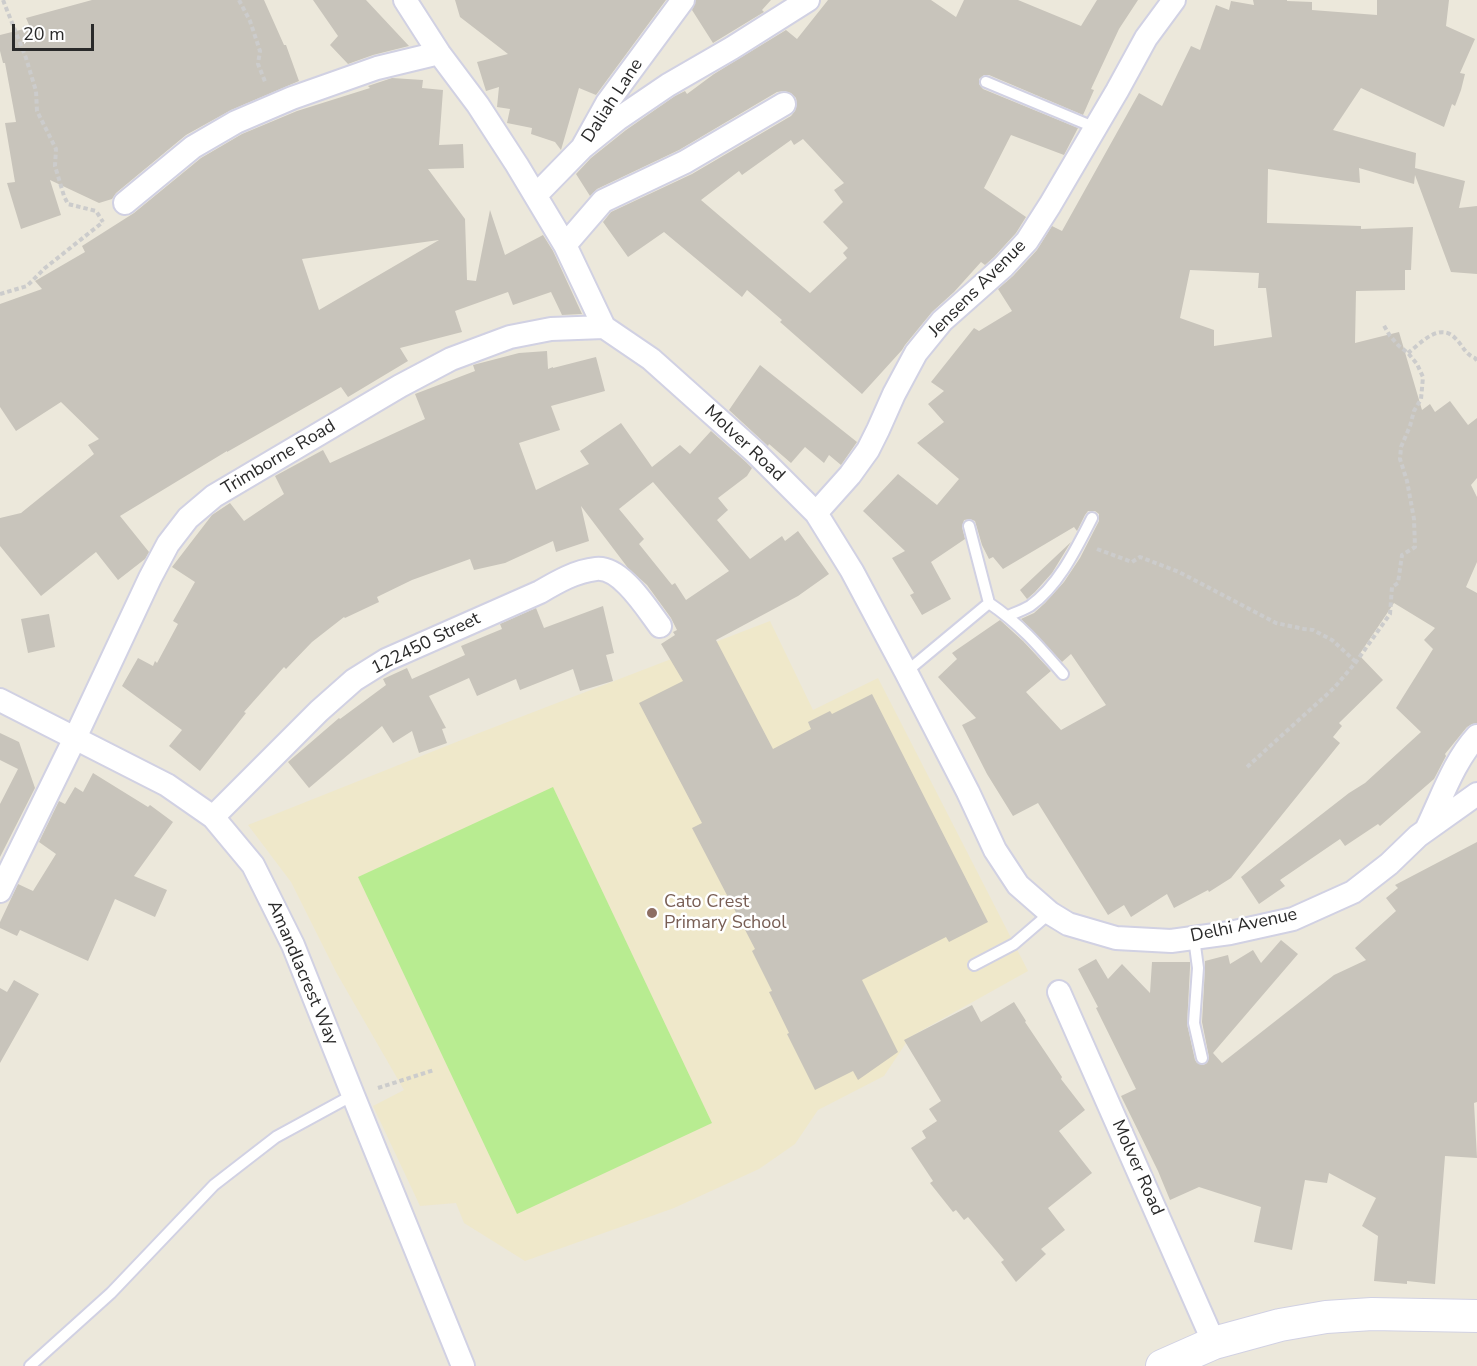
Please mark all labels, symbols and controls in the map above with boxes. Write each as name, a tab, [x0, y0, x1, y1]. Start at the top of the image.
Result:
scale bar	[15, 12, 98, 50]
text: 20 m	[23, 22, 65, 46]
street label: Daliah Lane	[578, 55, 648, 147]
street label: Jensens Avenue	[925, 236, 1031, 342]
street label: Molver Road	[699, 401, 789, 487]
street label: Trimborne Road	[218, 416, 340, 500]
street label: 122450 Street	[368, 608, 484, 680]
place label: Cato Crest Primary School	[664, 892, 787, 934]
street label: Amandlacrest Way	[262, 897, 342, 1049]
street label: Delhi Avenue	[1189, 904, 1299, 948]
marker: Cato Crest Primary School	[645, 906, 659, 920]
street label: Molver Road	[1106, 1117, 1168, 1219]

